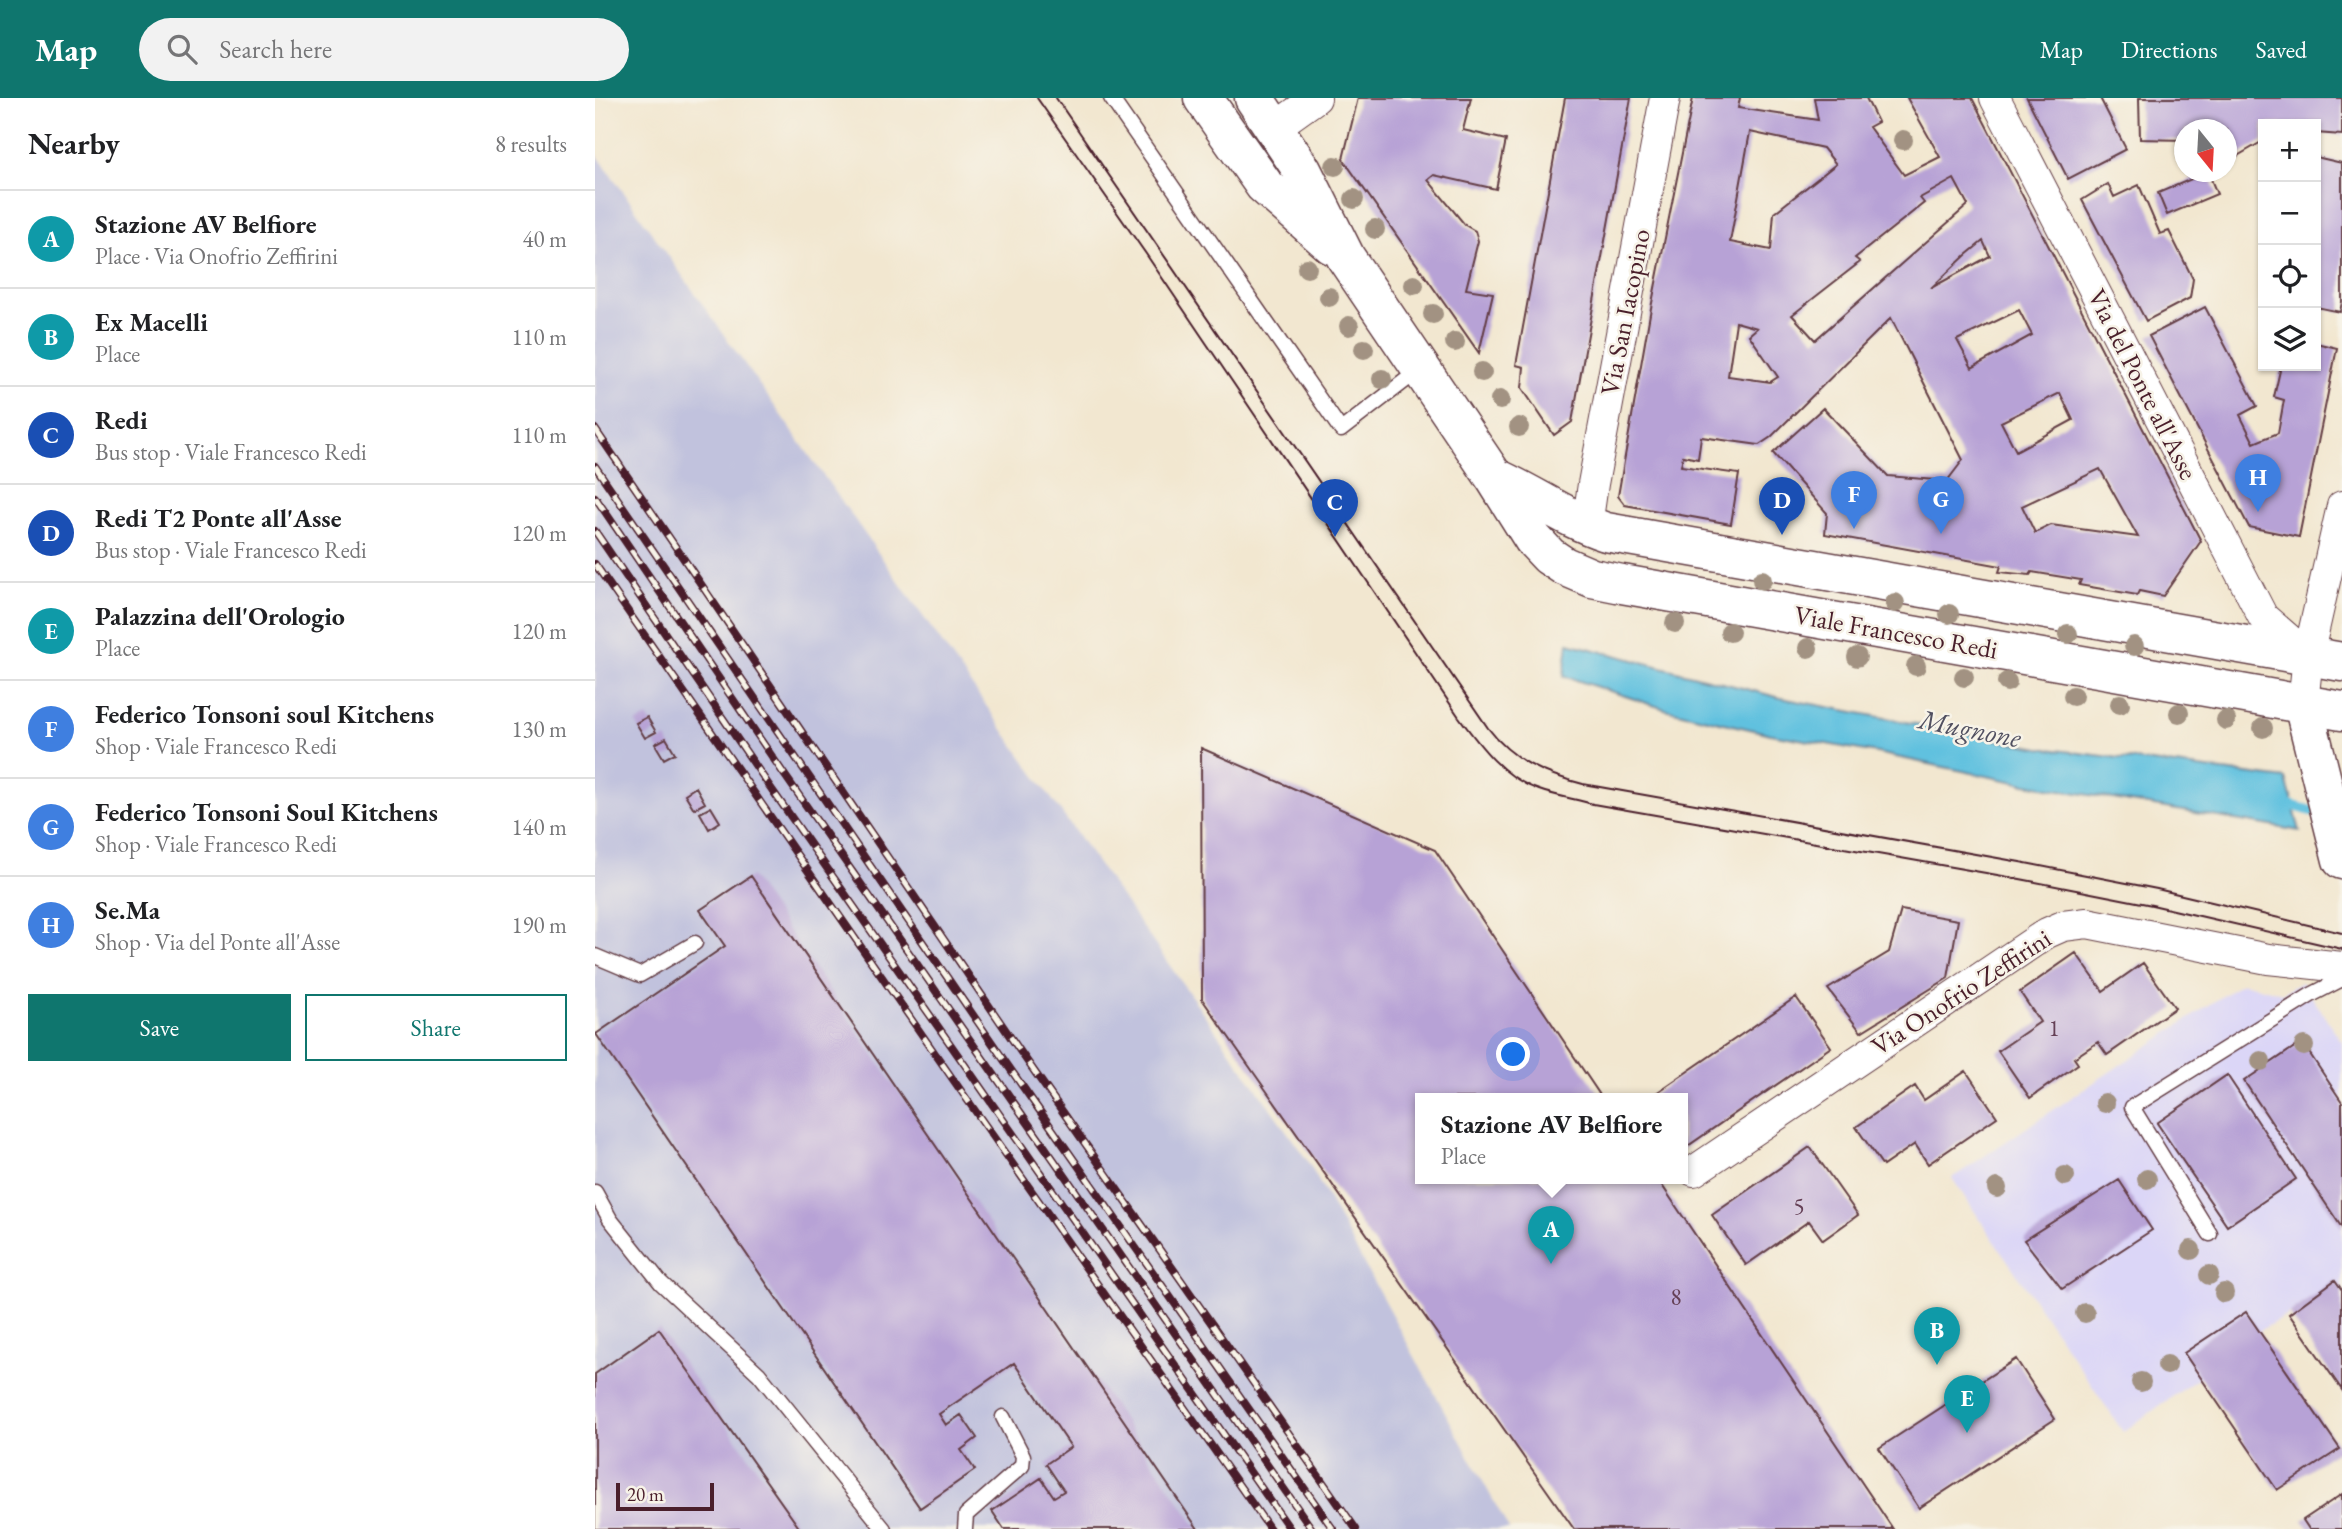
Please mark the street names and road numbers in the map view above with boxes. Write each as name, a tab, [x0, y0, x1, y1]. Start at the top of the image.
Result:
street label: Via San Iacopino	[1592, 226, 1658, 398]
street label: Via del Ponte all'Asse	[2080, 283, 2206, 485]
street label: Viale Francesco Redi	[1792, 597, 2000, 667]
street label: Via Onofrio Zeffirini	[1865, 921, 2057, 1063]

